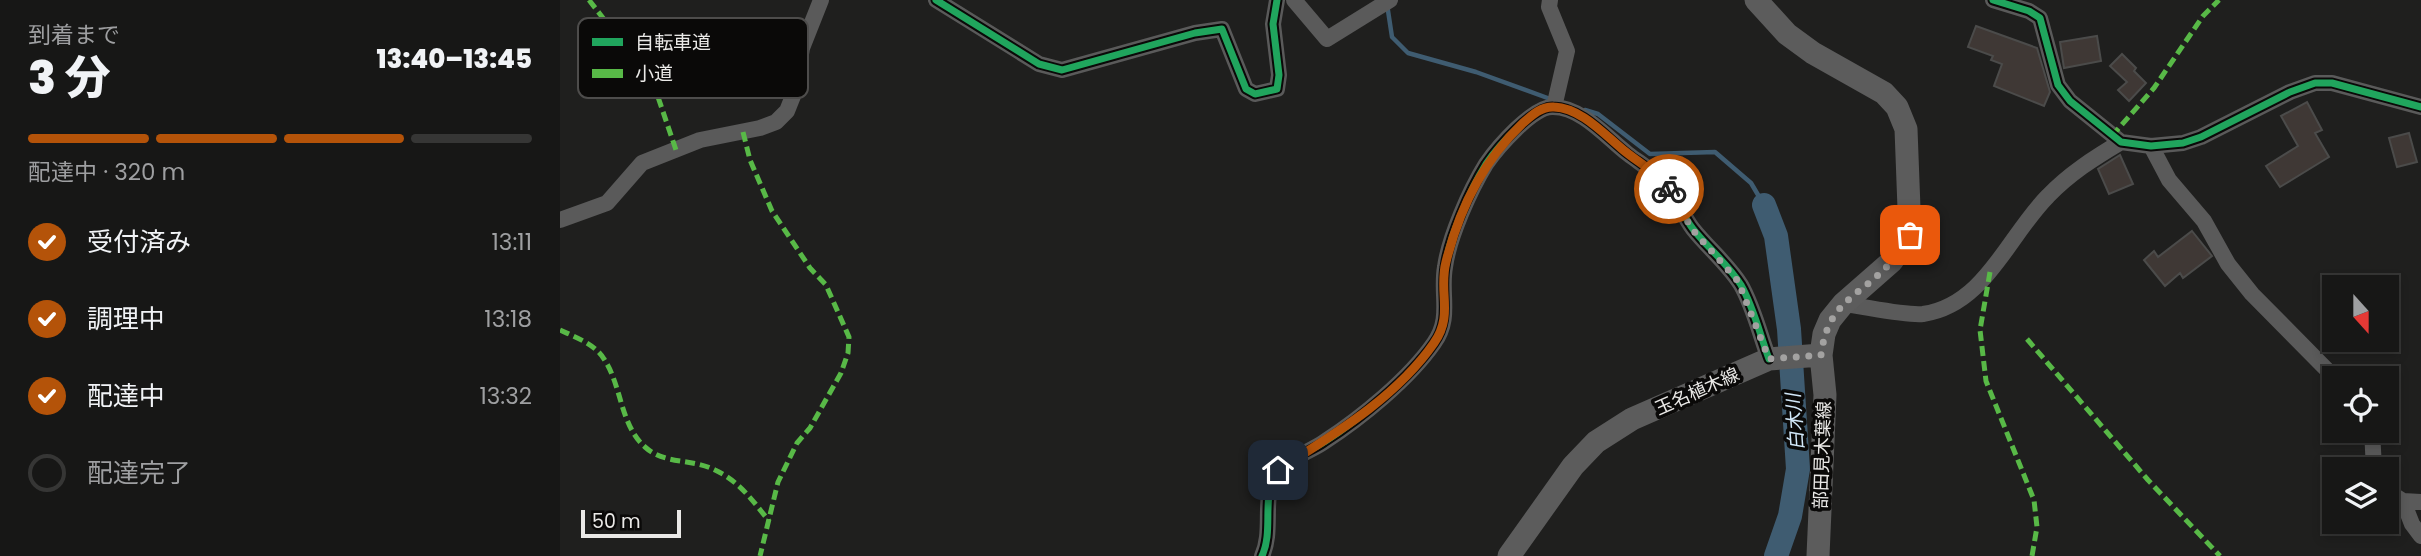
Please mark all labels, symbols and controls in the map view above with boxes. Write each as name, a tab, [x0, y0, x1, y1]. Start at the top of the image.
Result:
legend	[578, 18, 808, 98]
text: 到着まで	[28, 19, 120, 51]
text: 自転車道	[635, 29, 711, 56]
text: 13:40–13:45	[376, 41, 532, 77]
text: 3 分	[28, 46, 111, 110]
text: 小道	[635, 60, 673, 87]
courier	[1634, 154, 1704, 224]
text: 配達中 · 320 m	[28, 156, 185, 188]
icon: bike	[1650, 170, 1688, 208]
pin	[1880, 205, 1940, 265]
icon: bag	[1891, 216, 1929, 254]
icon: check	[28, 223, 66, 261]
text: 受付済み	[87, 224, 191, 260]
text: 13:11	[491, 226, 532, 258]
north arrow	[2322, 275, 2399, 352]
map controls	[2322, 275, 2399, 534]
icon: check	[28, 300, 66, 338]
text: 調理中	[87, 301, 165, 337]
text: 13:18	[484, 303, 532, 335]
street label: 玉名植木線	[1651, 361, 1743, 421]
button: locate	[2322, 366, 2399, 443]
icon: check	[28, 377, 66, 415]
text: 配達中	[87, 378, 165, 414]
text: 13:32	[479, 380, 532, 412]
water label: 白木川	[1779, 391, 1810, 451]
street label: 部田見木葉線	[1808, 401, 1836, 509]
pin	[1248, 440, 1308, 500]
icon: home	[1259, 451, 1297, 489]
text: 配達完了	[87, 455, 191, 491]
button: layers	[2322, 457, 2399, 534]
scale bar	[581, 507, 681, 539]
text: 50 m	[592, 508, 641, 535]

